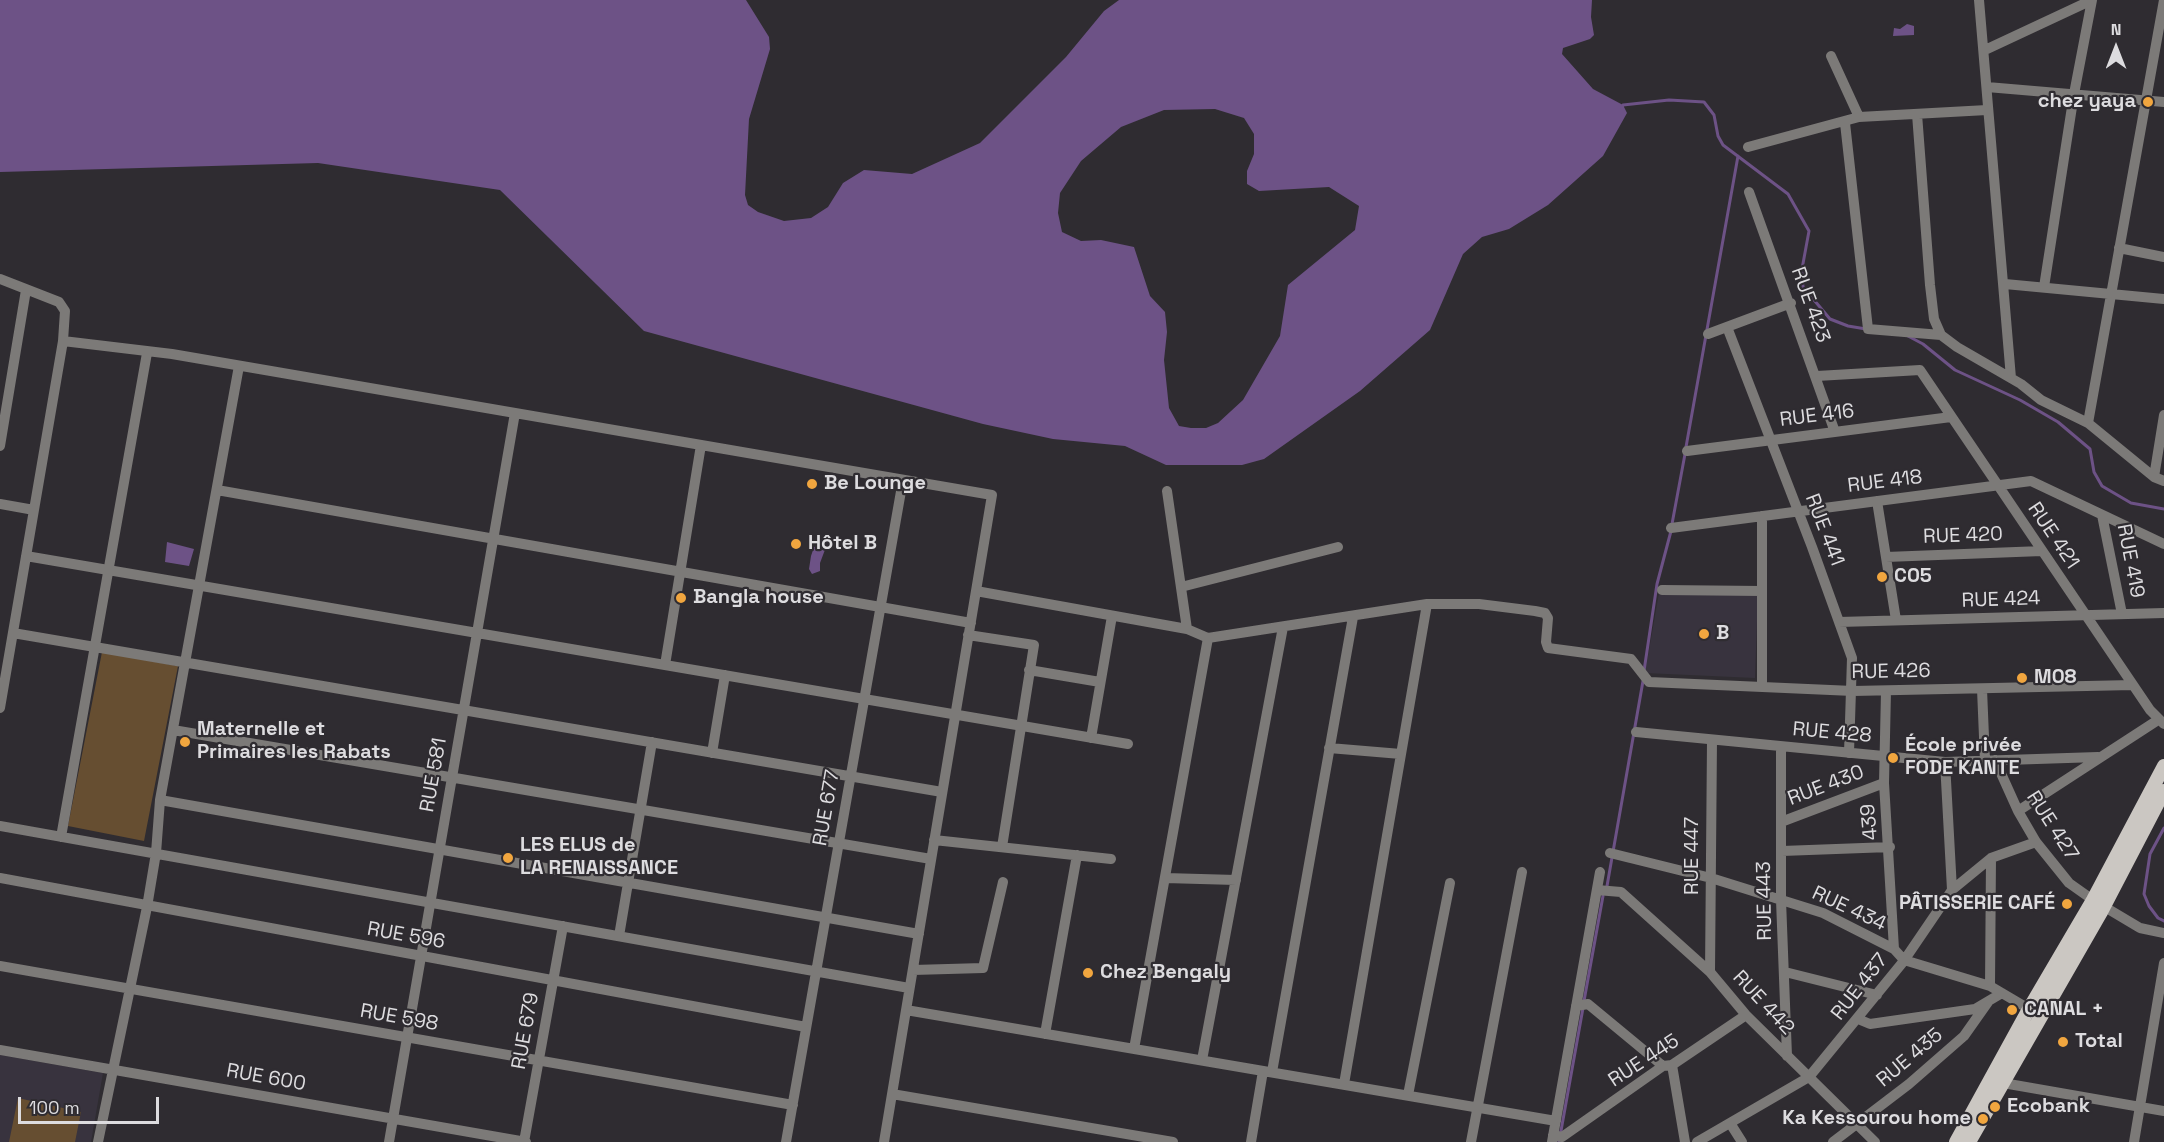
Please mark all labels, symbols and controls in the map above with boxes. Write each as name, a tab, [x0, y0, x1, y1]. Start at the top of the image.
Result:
north arrow	[2086, 18, 2146, 78]
text: N	[2111, 19, 2121, 40]
place label: chez yaya	[2038, 90, 2136, 114]
marker: chez yaya	[2141, 95, 2155, 109]
street label: RUE 423	[1785, 264, 1835, 346]
street label: RUE 416	[1778, 400, 1856, 432]
street label: RUE 418	[1846, 466, 1924, 498]
place label: Be Lounge	[824, 472, 926, 496]
marker: Be Lounge	[805, 477, 819, 491]
street label: RUE 441	[1799, 491, 1849, 569]
street label: RUE 421	[2022, 498, 2084, 574]
street label: RUE 419	[2111, 522, 2149, 600]
street label: RUE 420	[1923, 523, 2003, 549]
place label: Hôtel B	[808, 532, 877, 556]
marker: Hôtel B	[789, 537, 803, 551]
place label: C05	[1894, 565, 1932, 589]
marker: C05	[1875, 570, 1889, 584]
place label: Bangla house	[693, 586, 824, 610]
street label: RUE 424	[1961, 587, 2041, 613]
marker: Bangla house	[674, 591, 688, 605]
place label: B	[1716, 622, 1729, 646]
marker: B	[1697, 627, 1711, 641]
street label: RUE 426	[1851, 659, 1931, 685]
place label: M08	[2034, 666, 2077, 690]
marker: M08	[2015, 671, 2029, 685]
place label: Maternelle et Primaires les Rabats	[197, 718, 391, 765]
street label: RUE 428	[1791, 718, 1873, 748]
place label: École privée FODE KANTE	[1905, 734, 2022, 781]
marker: Maternelle et Primaires les Rabats	[178, 735, 192, 749]
street label: RUE 581	[416, 736, 452, 814]
marker: École privée FODE KANTE	[1886, 751, 1900, 765]
street label: RUE 430	[1784, 761, 1868, 811]
street label: RUE 677	[809, 768, 845, 848]
street label: RUE 427	[2021, 787, 2083, 865]
street label: 439	[1856, 803, 1884, 841]
street label: RUE 447	[1681, 817, 1705, 895]
place label: LES ELUS de LA RENAISSANCE	[520, 834, 678, 881]
marker: LES ELUS de LA RENAISSANCE	[501, 851, 515, 865]
street label: RUE 443	[1752, 861, 1778, 941]
street label: RUE 434	[1808, 881, 1890, 937]
place label: PÂTISSERIE CAFÉ	[1899, 892, 2055, 916]
marker: PÂTISSERIE CAFÉ	[2060, 897, 2074, 911]
street label: RUE 596	[365, 917, 447, 955]
street label: RUE 437	[1826, 949, 1894, 1025]
place label: Chez Bengaly	[1100, 961, 1231, 985]
marker: Chez Bengaly	[1081, 966, 1095, 980]
street label: RUE 442	[1727, 966, 1799, 1040]
street label: RUE 679	[507, 991, 545, 1071]
place label: CANAL +	[2024, 998, 2104, 1022]
street label: RUE 598	[358, 999, 440, 1037]
marker: CANAL +	[2005, 1003, 2019, 1017]
street label: RUE 435	[1872, 1023, 1948, 1093]
street label: RUE 445	[1604, 1029, 1684, 1093]
place label: Total	[2075, 1030, 2123, 1054]
marker: Total	[2056, 1035, 2070, 1049]
street label: RUE 600	[224, 1059, 308, 1097]
scale bar	[21, 1085, 162, 1123]
place label: Ecobank	[2007, 1095, 2090, 1119]
text: 100 m	[29, 1096, 80, 1119]
marker: Ecobank	[1988, 1100, 2002, 1114]
place label: Ka Kessourou home	[1782, 1107, 1971, 1131]
marker: Ka Kessourou home	[1976, 1112, 1990, 1126]

